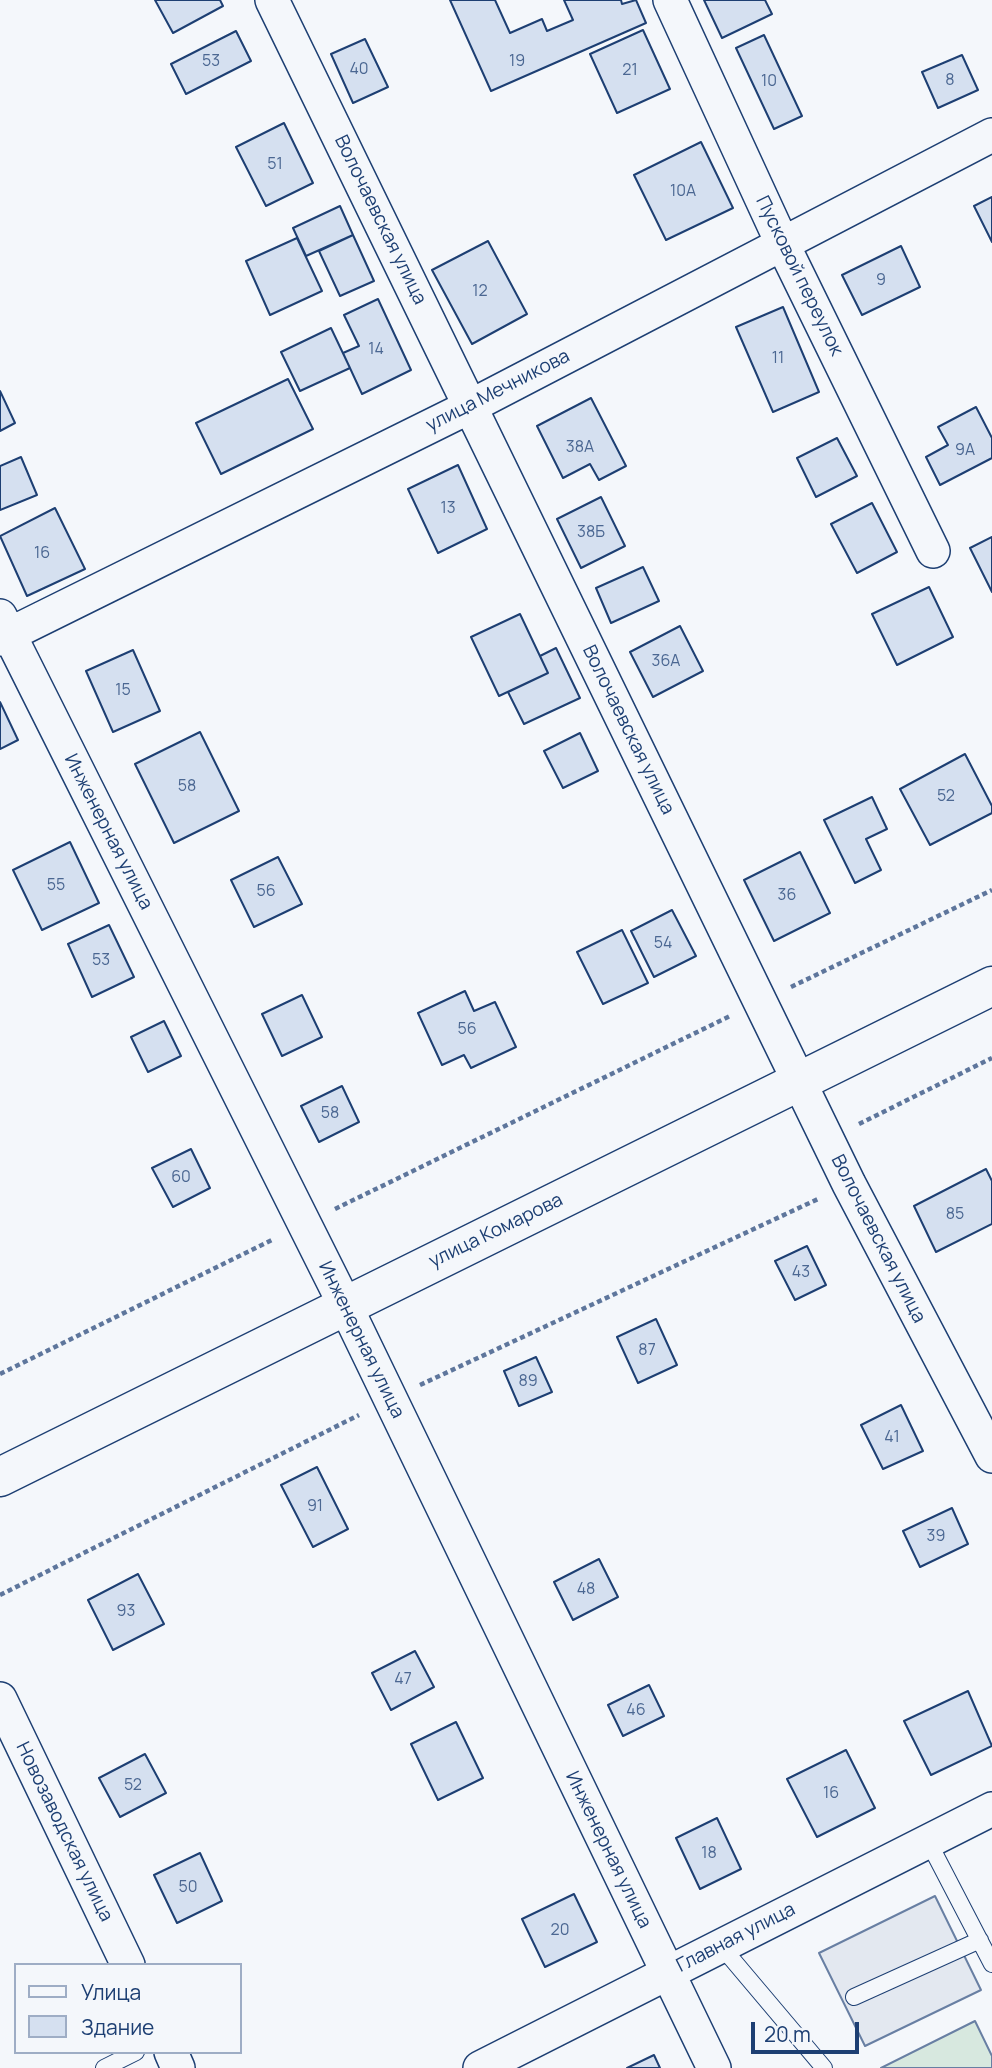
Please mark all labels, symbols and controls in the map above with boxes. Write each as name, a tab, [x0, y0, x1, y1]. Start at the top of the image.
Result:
house number: 53	[202, 52, 220, 72]
house number: 19	[509, 52, 525, 72]
house number: 40	[349, 60, 369, 80]
house number: 21	[622, 61, 638, 81]
house number: 8	[945, 71, 955, 91]
house number: 10	[761, 72, 777, 92]
street label: Волочаевская улица	[329, 132, 431, 308]
house number: 51	[267, 155, 283, 175]
house number: 10А	[670, 182, 696, 202]
street label: Пусковой переулок	[750, 192, 848, 360]
house number: 9	[876, 271, 886, 291]
house number: 12	[472, 282, 488, 302]
house number: 14	[368, 340, 384, 360]
street label: улица Мечникова	[422, 345, 574, 437]
house number: 11	[772, 349, 784, 369]
house number: 38А	[566, 438, 594, 458]
house number: 9А	[955, 441, 975, 461]
house number: 13	[440, 499, 456, 519]
house number: 38Б	[577, 523, 605, 543]
house number: 16	[34, 544, 50, 564]
street label: Волочаевская улица	[577, 642, 679, 818]
house number: 36А	[652, 652, 680, 672]
house number: 15	[115, 681, 131, 701]
street label: Инженерная улица	[59, 750, 157, 914]
house number: 58	[178, 777, 196, 797]
house number: 52	[937, 787, 955, 807]
house number: 55	[47, 876, 65, 896]
house number: 56	[256, 882, 276, 902]
house number: 36	[778, 886, 796, 906]
house number: 54	[654, 934, 672, 954]
house number: 53	[92, 951, 110, 971]
house number: 56	[457, 1020, 477, 1040]
house number: 58	[321, 1104, 339, 1124]
street label: Волочаевская улица	[826, 1151, 930, 1327]
house number: 60	[171, 1168, 191, 1188]
street label: улица Комарова	[425, 1189, 567, 1273]
house number: 85	[946, 1205, 964, 1225]
street label: Инженерная улица	[313, 1258, 409, 1422]
house number: 43	[792, 1263, 810, 1283]
house number: 87	[638, 1341, 656, 1361]
house number: 89	[518, 1372, 538, 1392]
house number: 41	[884, 1428, 900, 1448]
house number: 91	[307, 1497, 323, 1517]
house number: 39	[927, 1527, 945, 1547]
house number: 48	[577, 1580, 595, 1600]
house number: 93	[117, 1602, 135, 1622]
house number: 47	[394, 1670, 412, 1690]
house number: 46	[626, 1701, 646, 1721]
street label: Новозаводская улица	[11, 1739, 117, 1925]
street label: Инженерная улица	[560, 1768, 656, 1932]
house number: 52	[124, 1776, 142, 1796]
house number: 16	[823, 1784, 839, 1804]
house number: 18	[701, 1844, 717, 1864]
house number: 50	[179, 1878, 197, 1898]
street label: Главная улица	[673, 1898, 799, 1978]
house number: 20	[551, 1921, 569, 1941]
legend	[14, 1963, 242, 2054]
text: Улица	[81, 1978, 141, 2006]
scale bar	[754, 2008, 862, 2052]
text: Здание	[81, 2013, 154, 2041]
text: 20 m	[764, 2020, 811, 2048]

